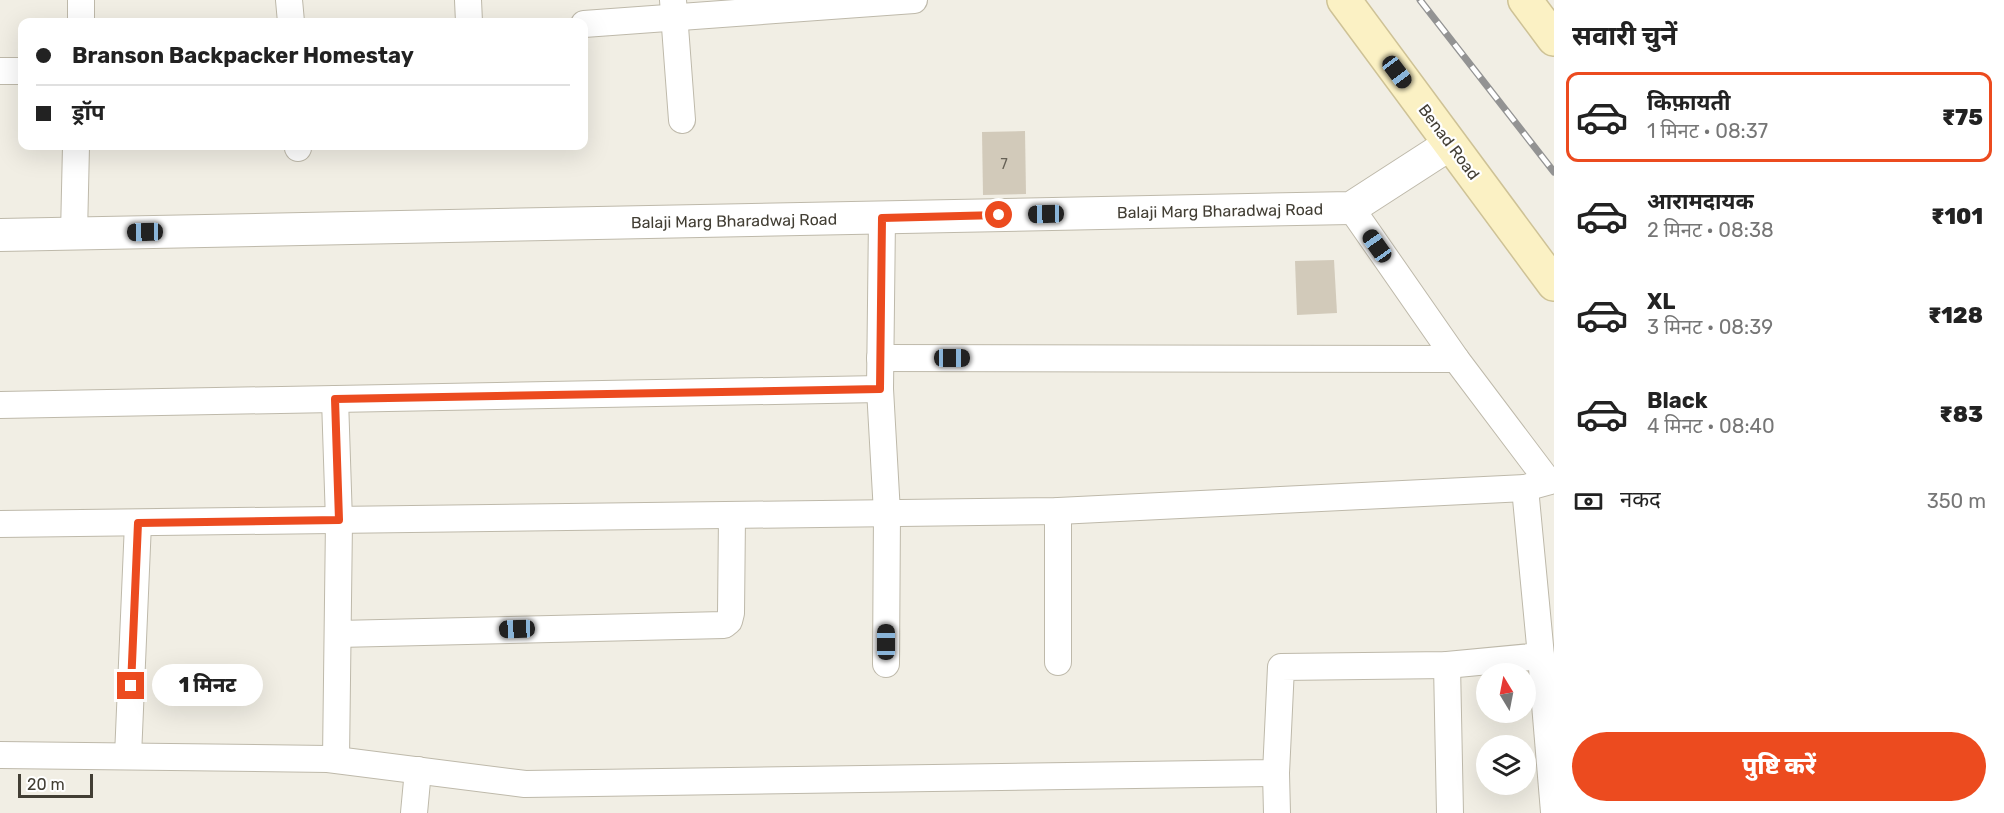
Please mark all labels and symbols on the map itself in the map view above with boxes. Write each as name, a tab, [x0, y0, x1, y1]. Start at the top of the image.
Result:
car	[1379, 52, 1415, 92]
street label: Benad Road	[1414, 101, 1484, 183]
house number: 7	[1000, 156, 1008, 173]
street label: Balaji Marg Bharadwaj Road	[1117, 200, 1323, 222]
route start	[985, 201, 1012, 228]
car	[1028, 205, 1064, 223]
street label: Balaji Marg Bharadwaj Road	[631, 210, 837, 232]
car	[127, 223, 163, 241]
car	[1359, 226, 1395, 266]
car	[934, 349, 970, 367]
car	[499, 619, 535, 639]
car	[877, 624, 895, 660]
north arrow	[1476, 663, 1536, 723]
callout: 1 मिनट	[152, 665, 263, 707]
route end	[117, 672, 144, 699]
scale bar	[18, 771, 93, 798]

